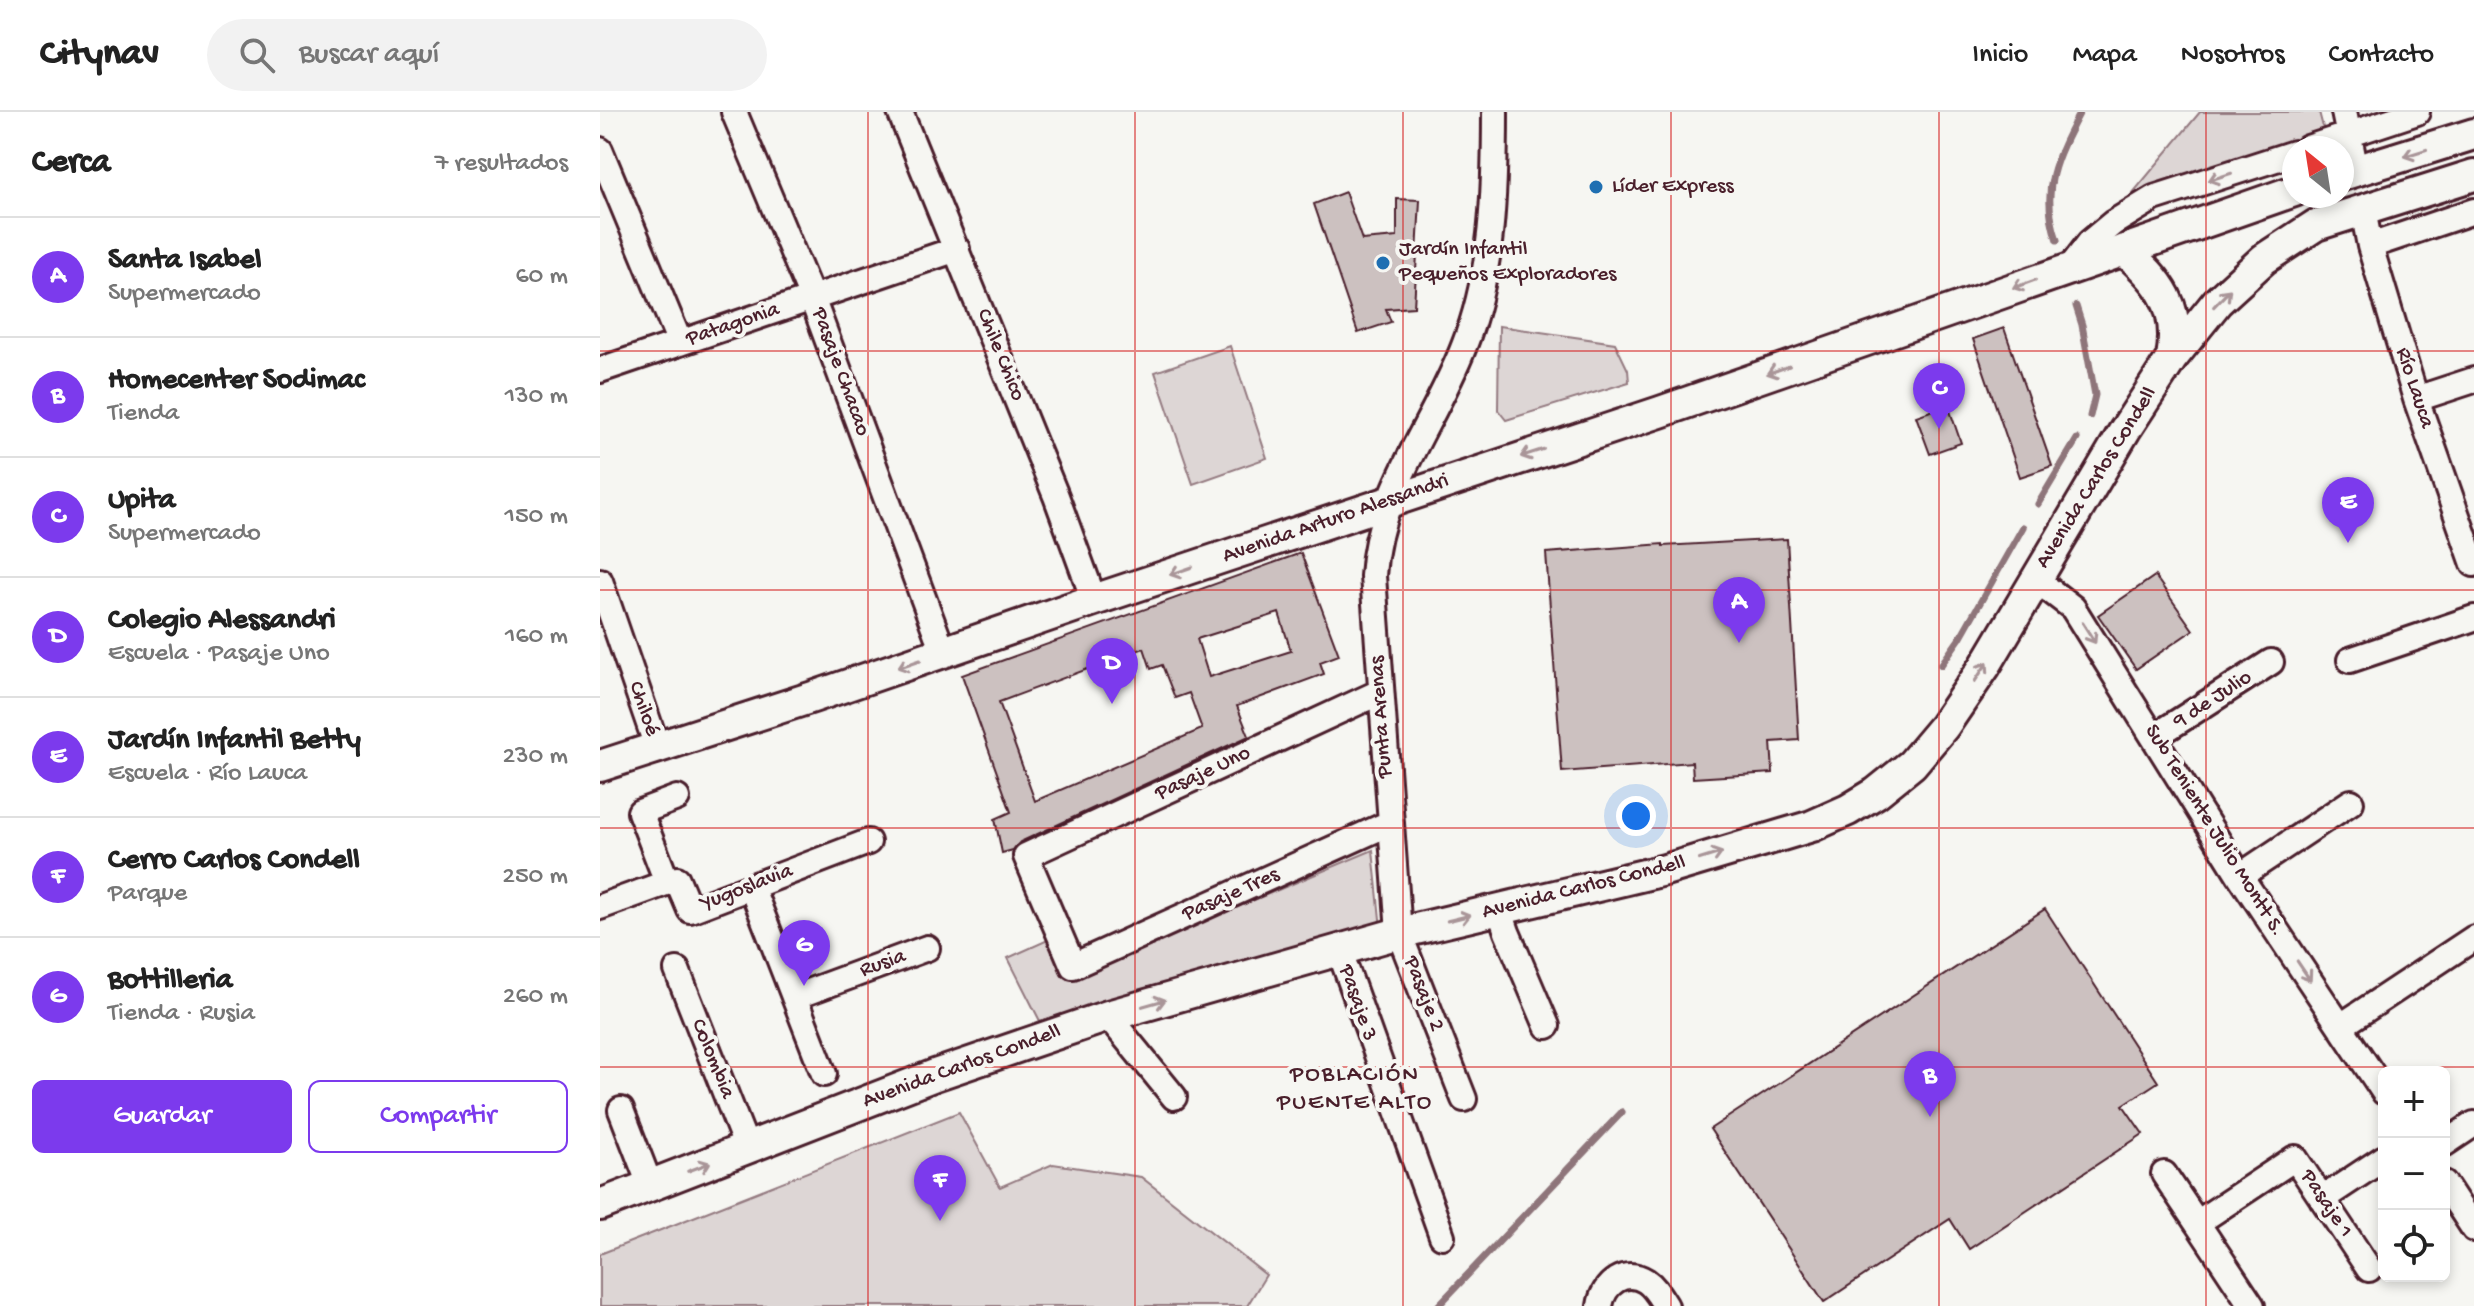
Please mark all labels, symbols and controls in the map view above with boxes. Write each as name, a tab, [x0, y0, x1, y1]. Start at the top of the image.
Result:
search box	[207, 19, 767, 91]
text: Citynav	[40, 33, 159, 77]
icon: search	[235, 33, 279, 77]
text: Buscar aquí	[299, 38, 439, 73]
text: Inicio	[1972, 39, 2028, 72]
text: Mapa	[2072, 39, 2137, 72]
text: Nosotros	[2181, 39, 2285, 72]
text: Contacto	[2329, 39, 2434, 72]
north arrow	[2282, 136, 2354, 208]
text: Cerca	[32, 144, 110, 184]
one-way arrow	[2403, 146, 2428, 161]
text: 7 resultados	[435, 149, 568, 180]
one-way arrow	[2207, 170, 2232, 185]
place label: Líder Express	[1612, 174, 1734, 200]
marker: Líder Express	[1587, 178, 1605, 196]
place label: Jardín Infantil Pequeños Exploradores	[1398, 237, 1617, 288]
text: Santa Isabel	[108, 244, 262, 279]
marker: Jardín Infantil Pequeños Exploradores	[1374, 254, 1392, 272]
text: A	[50, 262, 66, 293]
text: 60 m	[515, 262, 568, 293]
one-way arrow	[2011, 277, 2036, 292]
text: Supermercado	[108, 279, 261, 310]
one-way arrow	[2212, 288, 2231, 308]
street label: Patagonia	[682, 297, 784, 353]
street label: Pasaje Chacao	[804, 303, 875, 440]
street label: Chile Chico	[970, 305, 1030, 405]
street label: Río Lauca	[2389, 344, 2439, 432]
pin: C	[1913, 363, 1965, 429]
text: Homecenter Sodimac	[108, 364, 365, 399]
one-way arrow	[1767, 364, 1791, 378]
text: B	[51, 382, 65, 413]
text: 130 m	[505, 382, 568, 413]
street label: Avenida Carlos Condell	[2031, 382, 2163, 573]
text: Tienda	[108, 399, 179, 430]
one-way arrow	[1520, 447, 1545, 462]
street label: Avenida Arturo Alessandri	[1219, 468, 1453, 570]
pin: E	[2322, 477, 2374, 543]
text: Upita	[108, 484, 176, 519]
text: C	[51, 502, 65, 533]
text: 150 m	[504, 502, 568, 533]
text: Supermercado	[108, 519, 261, 550]
one-way arrow	[1169, 565, 1194, 580]
pin: A	[1713, 577, 1765, 643]
text: Colegio Alessandri	[108, 604, 336, 639]
text: D	[50, 622, 66, 653]
text: 160 m	[505, 622, 568, 653]
one-way arrow	[2080, 622, 2097, 644]
pin: D	[1086, 638, 1138, 704]
text: Escuela · Pasaje Uno	[108, 639, 330, 670]
street label: Punta Arenas	[1365, 654, 1399, 780]
one-way arrow	[897, 658, 921, 672]
one-way arrow	[1972, 661, 1989, 683]
street label: 9 de Julio	[2168, 665, 2257, 736]
street label: Chiloé	[622, 678, 665, 740]
street label: Sub Teniente Julio Montt S.	[2138, 720, 2290, 942]
text: Jardín Infantil Betty	[108, 724, 361, 759]
street label: Pasaje Uno	[1150, 741, 1255, 808]
text: E	[50, 742, 66, 773]
text: 230 m	[502, 742, 568, 773]
text: Escuela · Río Lauca	[108, 759, 307, 790]
your location	[1616, 796, 1656, 836]
text: Cerro Carlos Condell	[108, 844, 360, 879]
one-way arrow	[1698, 848, 1723, 862]
street label: Avenida Carlos Condell	[1480, 850, 1689, 926]
street label: Yugoslavia	[696, 858, 797, 918]
text: F	[51, 862, 65, 893]
text: 250 m	[502, 862, 568, 893]
street label: Pasaje Tres	[1178, 862, 1284, 928]
text: Parque	[108, 879, 187, 910]
one-way arrow	[1445, 910, 1471, 925]
pin: G	[778, 920, 830, 986]
street label: Rusia	[857, 943, 910, 984]
street label: Pasaje 2	[1396, 952, 1449, 1035]
one-way arrow	[2296, 959, 2312, 981]
street label: Pasaje 3	[1332, 960, 1382, 1045]
text: Bottilleria	[108, 964, 232, 999]
text: G	[50, 982, 66, 1013]
text: 260 m	[503, 982, 568, 1013]
one-way arrow	[1141, 994, 1167, 1009]
text: Tienda · Rusia	[108, 999, 255, 1030]
street label: Colombia	[684, 1015, 740, 1103]
street label: Avenida Carlos Condell	[859, 1019, 1065, 1115]
pin: B	[1904, 1051, 1956, 1117]
district label: POBLACIÓN PUENTE ALTO	[1276, 1061, 1433, 1118]
map controls	[2378, 1066, 2450, 1282]
button: +	[2378, 1066, 2450, 1138]
button: Guardar	[32, 1080, 292, 1153]
button: Compartir	[308, 1080, 568, 1153]
button: −	[2378, 1138, 2450, 1210]
pin: F	[914, 1155, 966, 1221]
one-way arrow	[686, 1159, 711, 1173]
street label: Pasaje 1	[2293, 1164, 2358, 1243]
button: locate	[2378, 1210, 2450, 1282]

